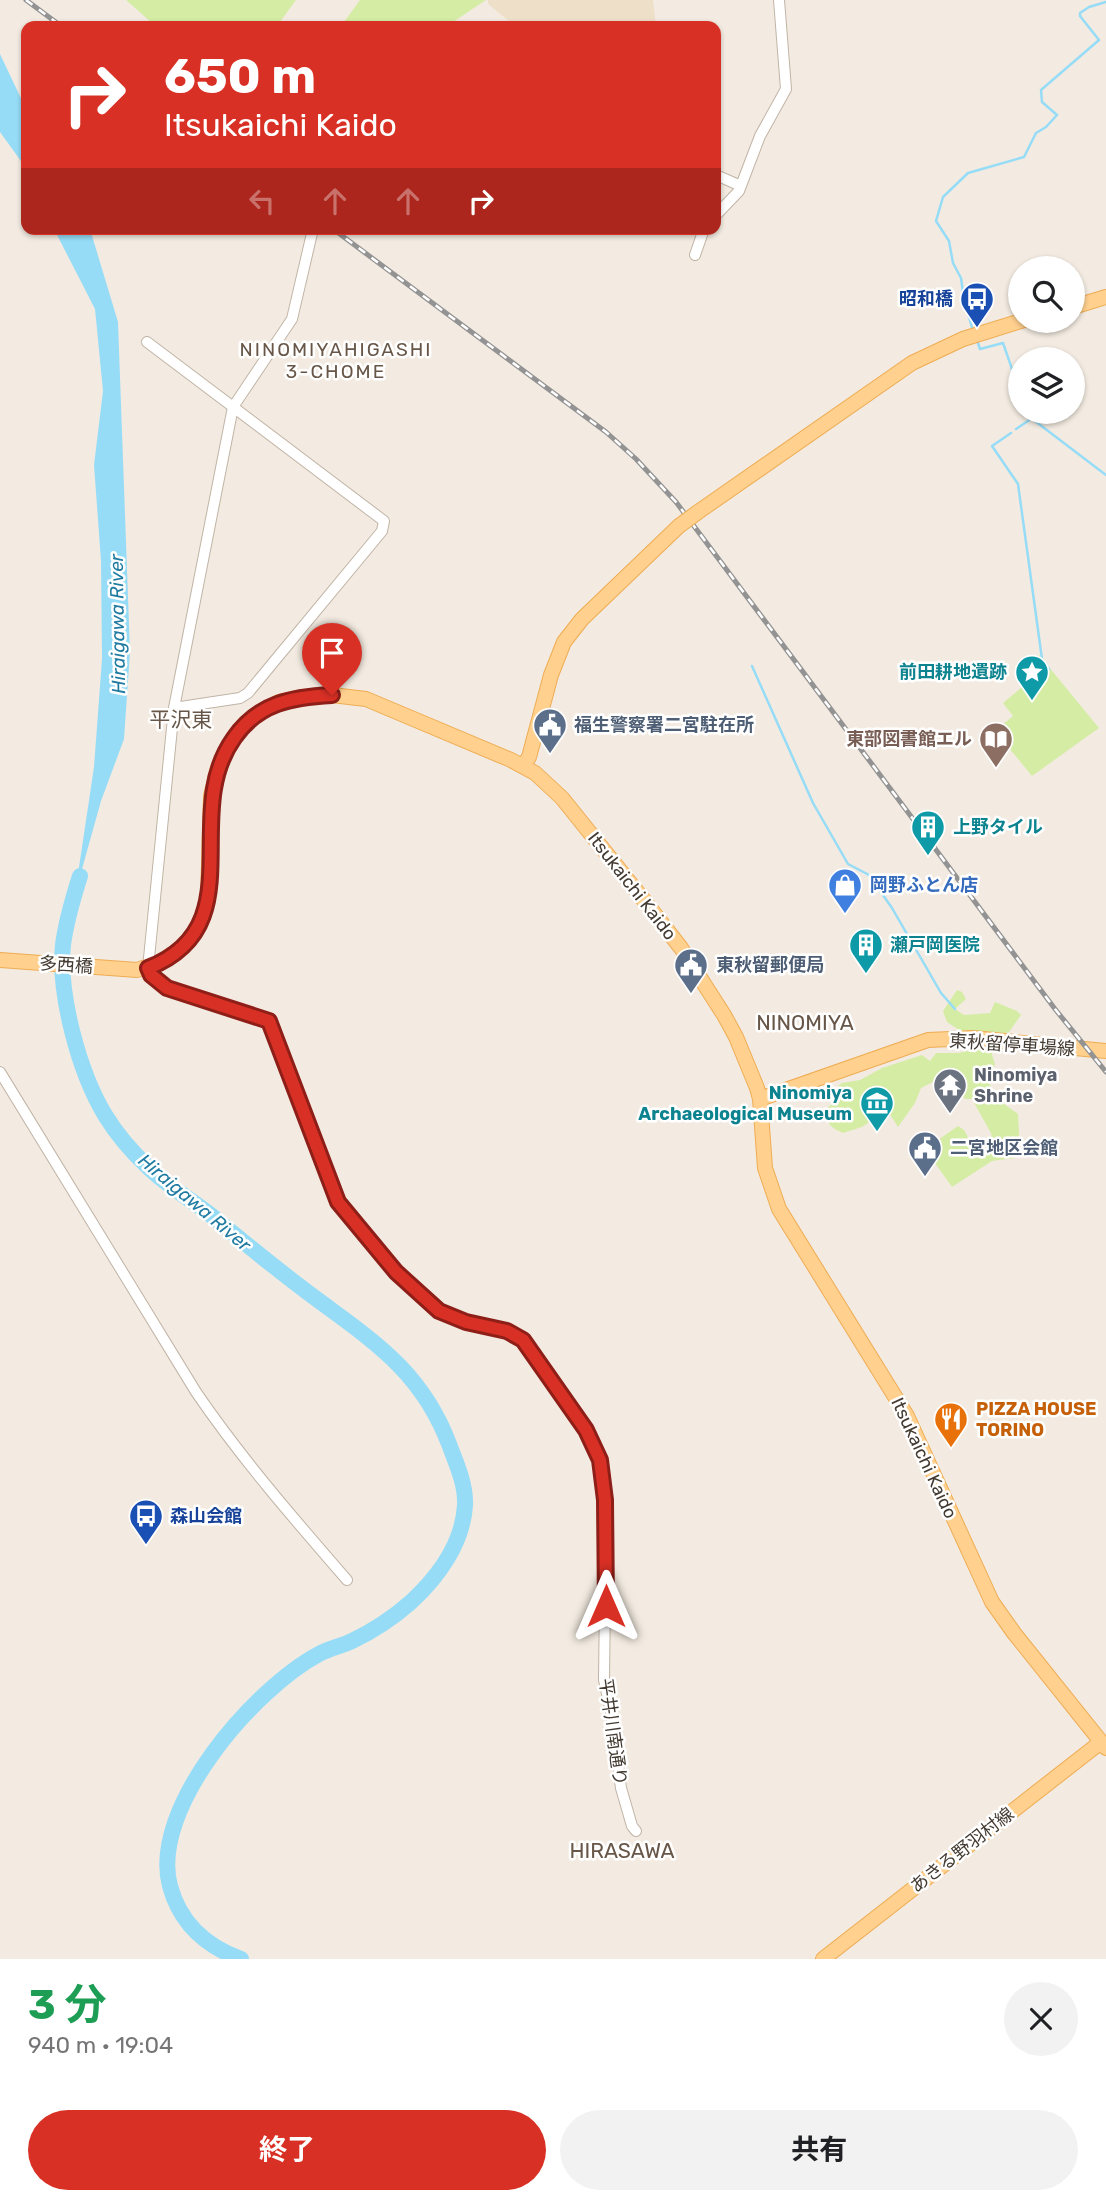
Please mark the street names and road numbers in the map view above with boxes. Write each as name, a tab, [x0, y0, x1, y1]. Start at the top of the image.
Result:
street label: Itsukaichi Kaido	[583, 828, 681, 944]
street label: 多西橋	[38, 952, 94, 978]
street label: 東秋留停車場線	[948, 1030, 1076, 1060]
street label: Itsukaichi Kaido	[886, 1394, 962, 1522]
street label: 平井川南通り	[595, 1677, 631, 1787]
street label: あきる野羽村線	[906, 1803, 1018, 1897]

